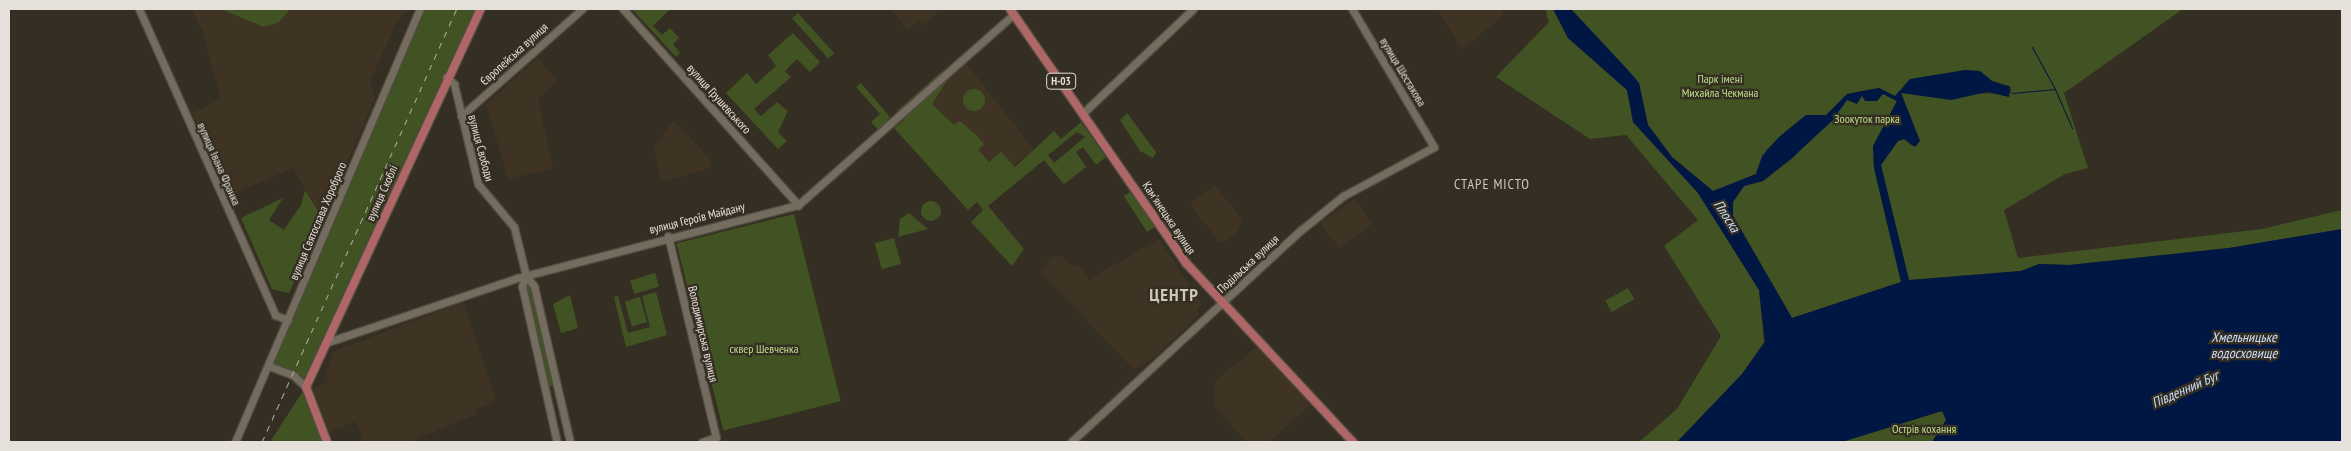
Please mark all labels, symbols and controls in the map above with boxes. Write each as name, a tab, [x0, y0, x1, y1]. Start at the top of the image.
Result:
street label: Європейська вулиця	[477, 20, 551, 88]
street label: вулиця Шестакова	[1377, 35, 1429, 109]
street label: вулиця Грушевського	[684, 61, 754, 137]
road number: Н-03	[1046, 72, 1076, 90]
park label: Парк імені Михайла Чекмана	[1682, 72, 1758, 100]
park label: Зоокуток парка	[1834, 112, 1900, 126]
street label: вулиця Свободи	[465, 113, 497, 183]
street label: вулиця Івана Франка	[194, 120, 244, 208]
street label: вулиця Святослава Хороброго	[287, 160, 349, 282]
street label: вулиця Скоблі	[363, 163, 401, 223]
district label: СТАРЕ МІСТО	[1453, 176, 1531, 192]
street label: Камʼянецька вулиця	[1139, 179, 1199, 257]
water label: Плоска	[1710, 197, 1744, 235]
street label: вулиця Героїв Майдану	[648, 199, 746, 237]
street label: Подільська вулиця	[1214, 232, 1282, 296]
district label: ЦЕНТР	[1149, 284, 1199, 306]
street label: Володимирська вулиця	[685, 285, 721, 383]
water label: Хмельницьке водосховище	[2211, 329, 2277, 362]
park label: сквер Шевченка	[729, 342, 799, 356]
water label: Південний Буг	[2149, 367, 2221, 411]
park label: Острів кохання	[1892, 422, 1956, 436]

